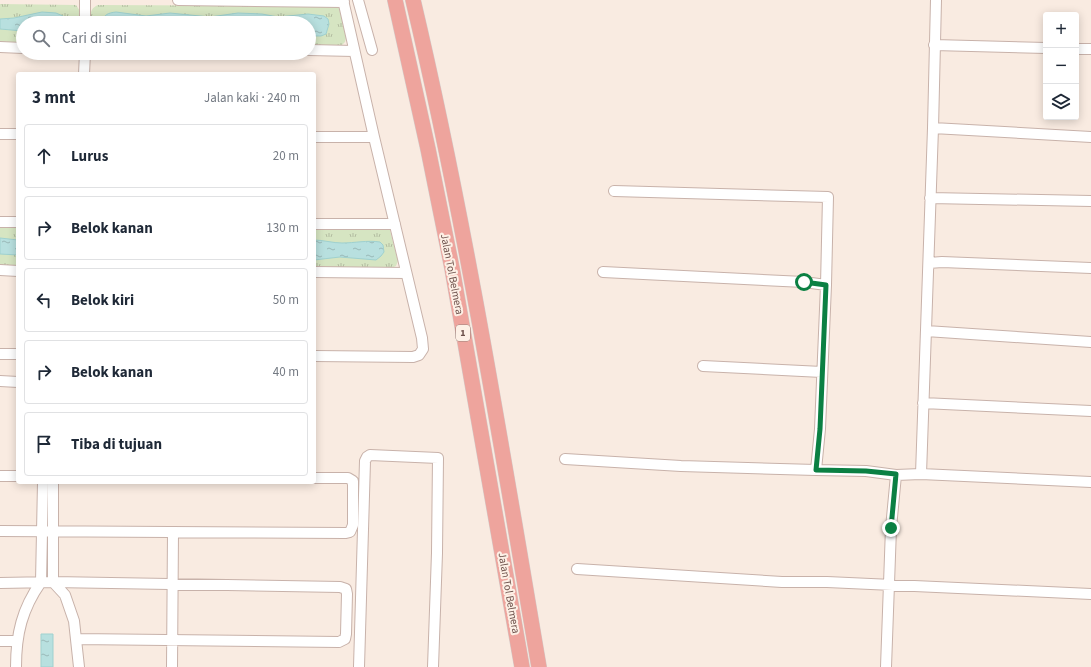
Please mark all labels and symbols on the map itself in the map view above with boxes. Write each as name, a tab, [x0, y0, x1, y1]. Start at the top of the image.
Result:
street label: Jalan Tol Belmera	[437, 232, 467, 316]
route start	[795, 273, 813, 291]
road number: 1	[456, 325, 470, 341]
route end	[882, 519, 900, 537]
street label: Jalan Tol Belmera	[495, 551, 523, 635]

